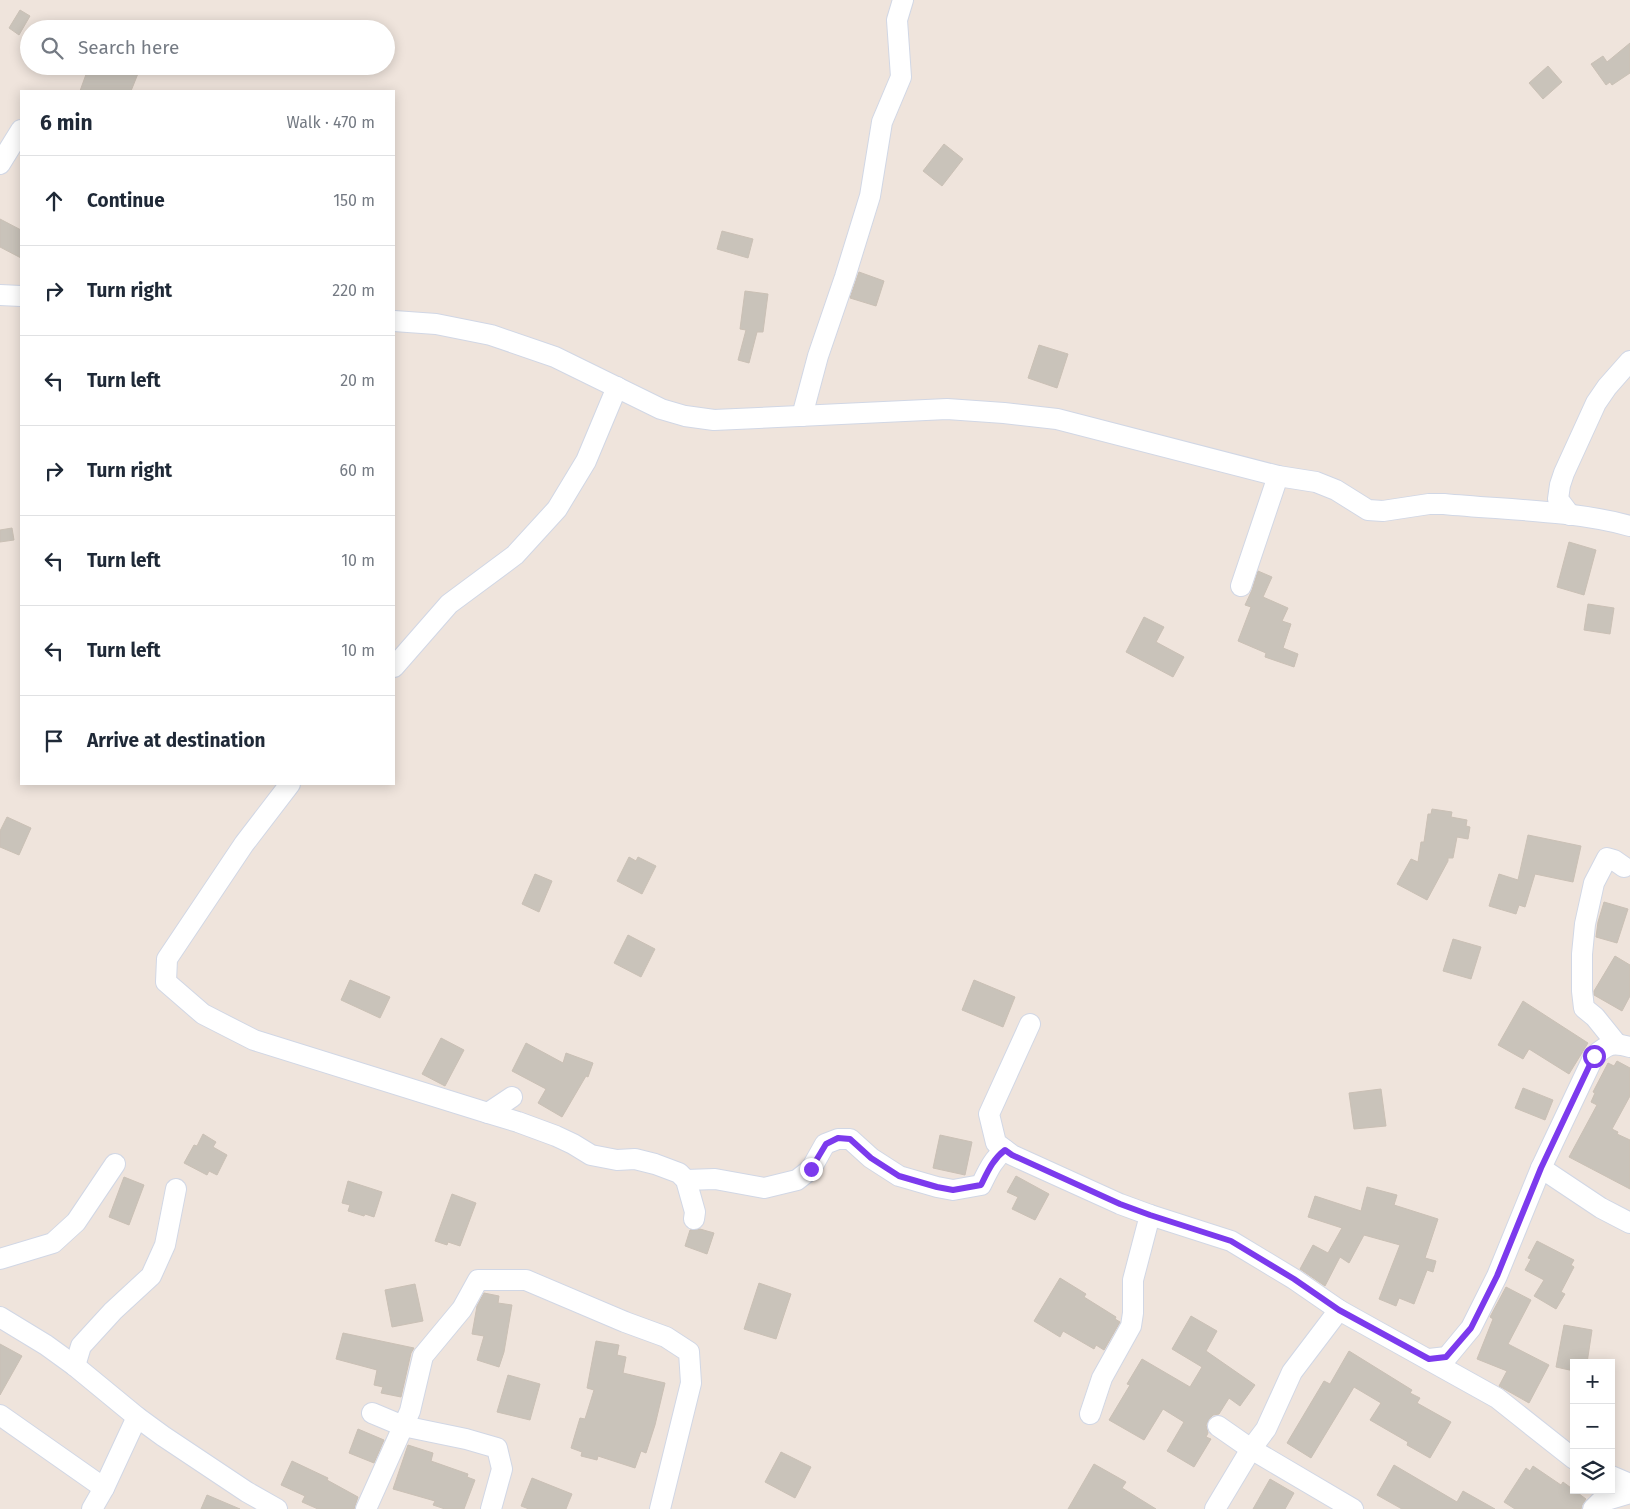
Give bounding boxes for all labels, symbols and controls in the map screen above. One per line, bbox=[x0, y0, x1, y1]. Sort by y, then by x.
search box bbox=[20, 20, 395, 75]
icon: search bbox=[38, 34, 66, 62]
text: Search here bbox=[78, 36, 179, 59]
text: 6 min bbox=[40, 110, 93, 136]
text: Walk · 470 m bbox=[287, 113, 375, 132]
icon: ahead bbox=[40, 187, 68, 215]
text: Continue bbox=[87, 189, 165, 212]
text: 150 m bbox=[333, 191, 375, 210]
icon: right bbox=[40, 277, 68, 305]
text: Turn right bbox=[87, 279, 172, 302]
text: 220 m bbox=[332, 281, 375, 300]
icon: left bbox=[40, 367, 68, 395]
text: Turn left bbox=[87, 369, 161, 392]
text: 20 m bbox=[340, 371, 375, 390]
icon: right bbox=[40, 457, 68, 485]
text: Turn right bbox=[87, 459, 172, 482]
text: 60 m bbox=[340, 461, 375, 480]
icon: left bbox=[40, 547, 68, 575]
text: Turn left bbox=[87, 549, 161, 572]
text: 10 m bbox=[341, 551, 375, 570]
icon: left bbox=[40, 637, 68, 665]
text: Turn left bbox=[87, 639, 161, 662]
text: 10 m bbox=[341, 641, 375, 660]
icon: arrive bbox=[40, 727, 68, 755]
text: Arrive at destination bbox=[87, 729, 266, 752]
route start bbox=[1583, 1045, 1606, 1068]
route end bbox=[800, 1158, 823, 1181]
map controls bbox=[1570, 1359, 1615, 1494]
button: + bbox=[1570, 1359, 1615, 1404]
button: − bbox=[1570, 1404, 1615, 1449]
button: layers bbox=[1570, 1449, 1615, 1494]

